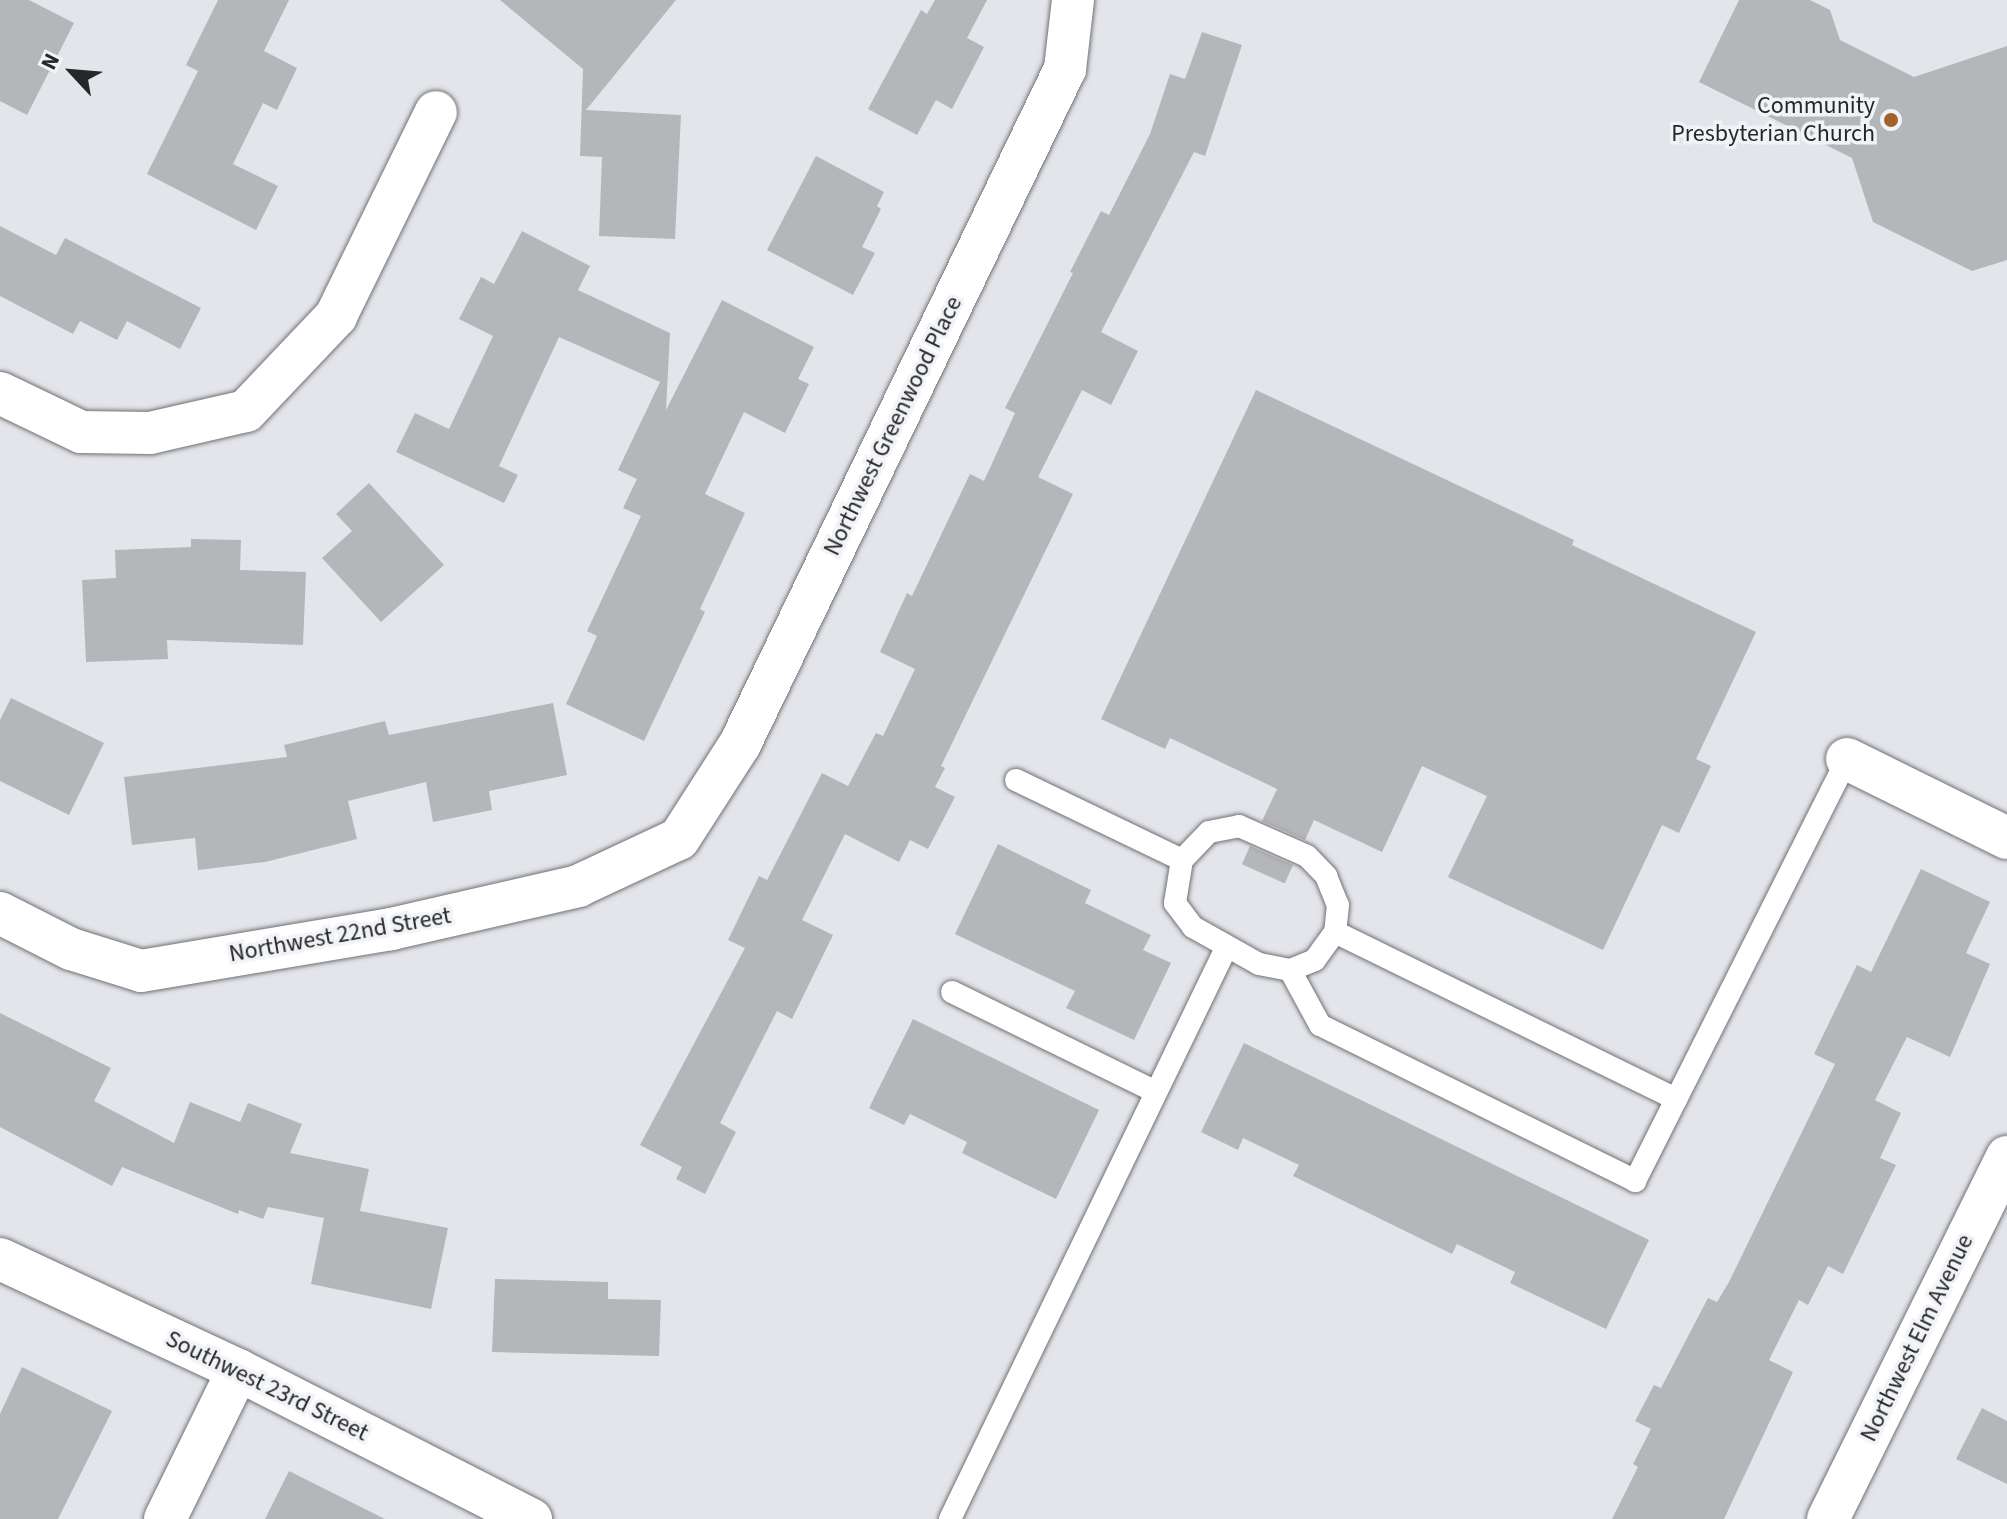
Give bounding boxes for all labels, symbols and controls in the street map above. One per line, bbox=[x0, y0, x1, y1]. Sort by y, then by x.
north arrow bbox=[32, 32, 112, 112]
text: N bbox=[33, 48, 68, 75]
place label: Community Presbyterian Church bbox=[1671, 92, 1875, 148]
marker: Community Presbyterian Church bbox=[1882, 111, 1900, 129]
street label: Northwest Greenwood Place bbox=[818, 292, 968, 560]
street label: Northwest 22nd Street bbox=[227, 901, 453, 969]
street label: Northwest Elm Avenue bbox=[1854, 1230, 1980, 1446]
street label: Southwest 23rd Street bbox=[161, 1324, 373, 1448]

